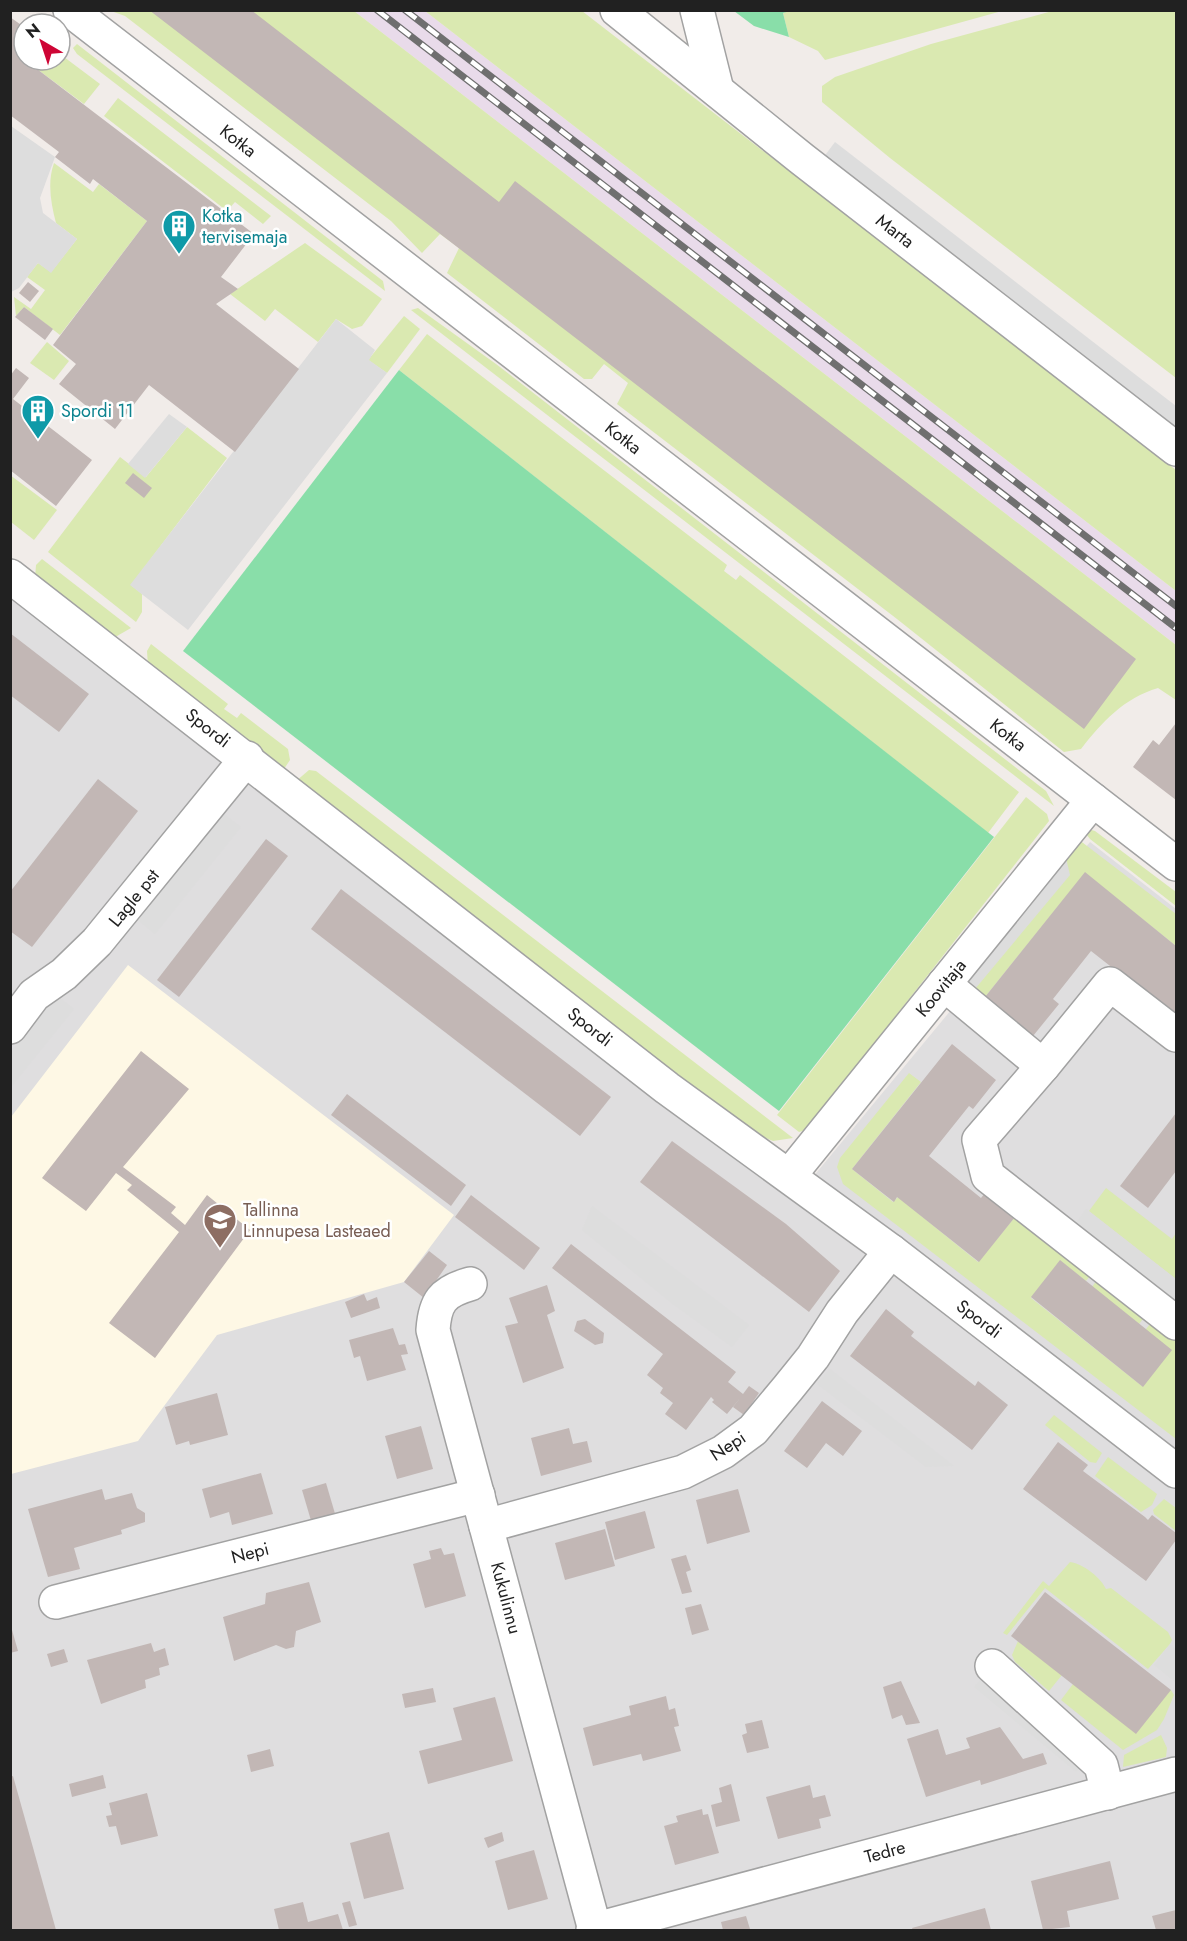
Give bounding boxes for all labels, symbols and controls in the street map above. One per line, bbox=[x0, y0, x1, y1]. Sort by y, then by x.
north arrow bbox=[12, 12, 72, 72]
text: N bbox=[21, 18, 45, 44]
street label: Kotka bbox=[214, 118, 262, 164]
place label: Kotka tervisemaja bbox=[202, 203, 287, 250]
building icon: Kotka tervisemaja bbox=[161, 208, 197, 255]
street label: Marta bbox=[870, 208, 920, 254]
building icon: Spordi 11 bbox=[20, 393, 56, 440]
place label: Spordi 11 bbox=[61, 398, 134, 424]
street label: Kotka bbox=[599, 415, 647, 461]
street label: Spordi bbox=[180, 702, 236, 754]
street label: Kotka bbox=[984, 712, 1032, 758]
street label: Lagle pst bbox=[103, 863, 166, 932]
street label: Koovitaja bbox=[910, 953, 972, 1023]
street label: Spordi bbox=[562, 1001, 618, 1053]
place label: Tallinna Linnupesa Lasteaed bbox=[243, 1197, 391, 1244]
school or university icon: Tallinna Linnupesa Lasteaed bbox=[202, 1202, 238, 1249]
street label: Spordi bbox=[951, 1293, 1007, 1345]
street label: Nepi bbox=[705, 1425, 751, 1467]
street label: Nepi bbox=[228, 1536, 272, 1570]
street label: Kukulinnu bbox=[484, 1559, 528, 1637]
street label: Tedre bbox=[862, 1834, 908, 1870]

